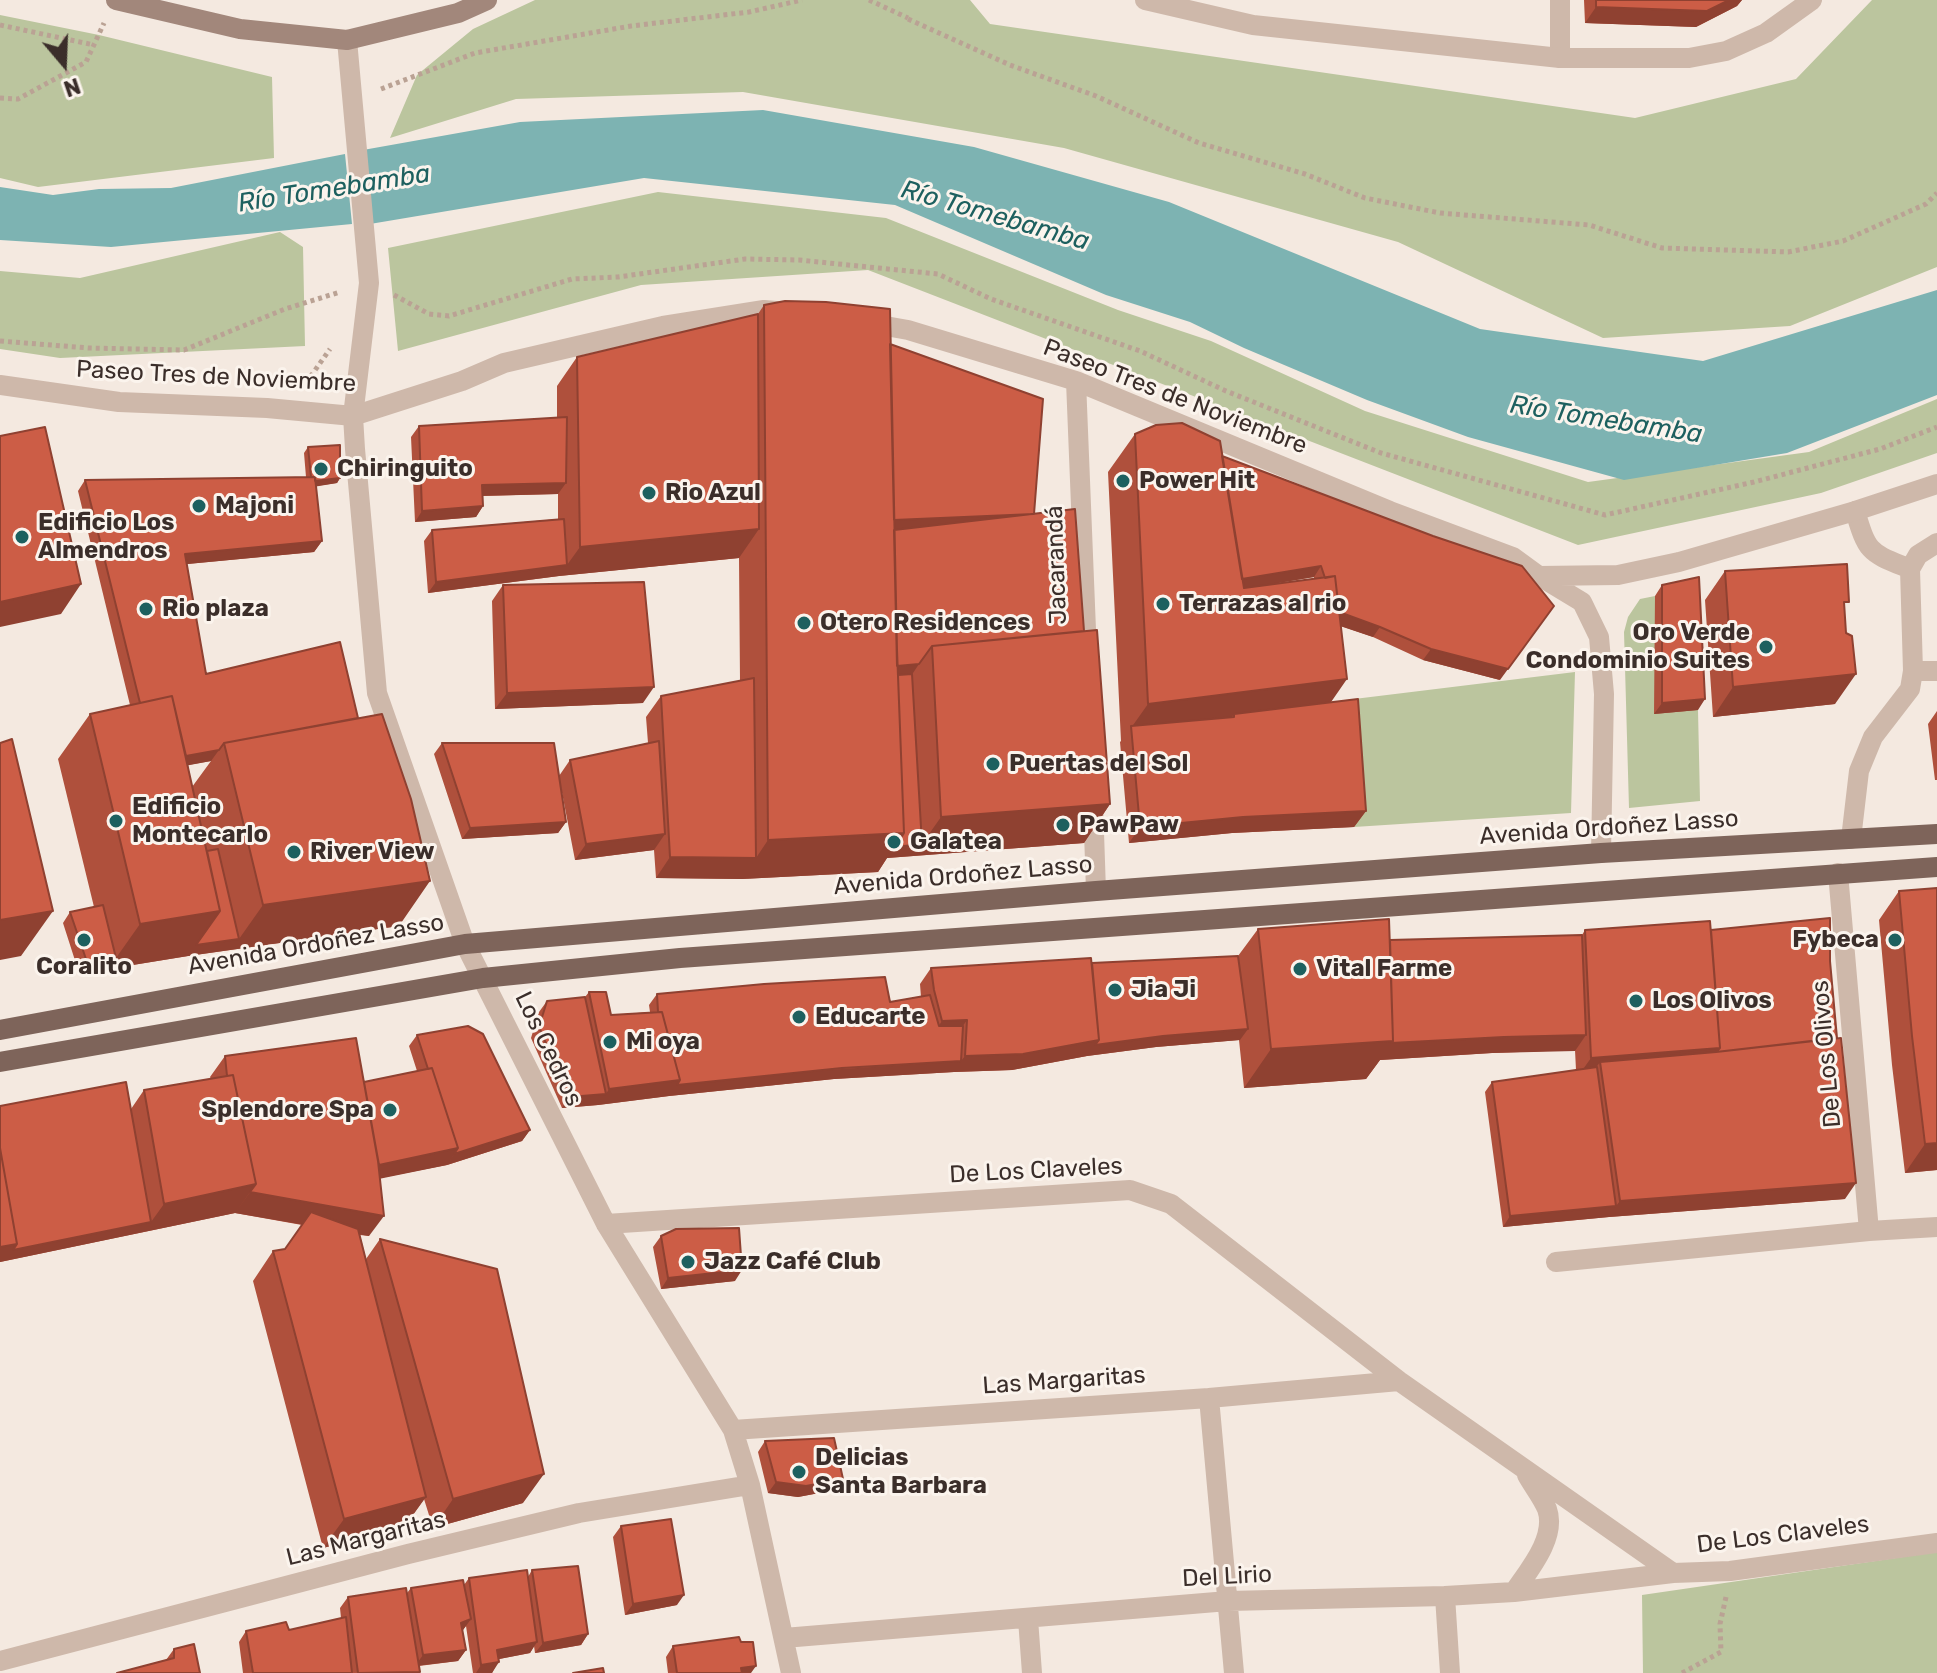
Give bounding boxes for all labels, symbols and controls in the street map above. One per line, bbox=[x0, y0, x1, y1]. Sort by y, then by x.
north arrow bbox=[24, 24, 104, 104]
text: N bbox=[60, 72, 84, 103]
water label: Río Tomebamba bbox=[236, 158, 432, 220]
water label: Río Tomebamba bbox=[897, 174, 1093, 258]
street label: Paseo Tres de Noviembre bbox=[1039, 333, 1311, 461]
street label: Paseo Tres de Noviembre bbox=[75, 355, 357, 399]
water label: Río Tomebamba bbox=[1508, 389, 1704, 451]
place label: Chiringuito bbox=[337, 455, 473, 483]
marker: Chiringuito bbox=[312, 460, 330, 478]
place label: Power Hit bbox=[1139, 467, 1255, 495]
marker: Power Hit bbox=[1114, 472, 1132, 490]
place label: Rio Azul bbox=[665, 479, 761, 507]
marker: Rio Azul bbox=[640, 484, 658, 502]
place label: Majoni bbox=[215, 492, 294, 520]
marker: Majoni bbox=[190, 497, 208, 515]
street label: Jacarandá bbox=[1041, 505, 1073, 625]
place label: Edificio Los Almendros bbox=[38, 509, 174, 565]
marker: Edificio Los Almendros bbox=[13, 528, 31, 546]
place label: Terrazas al rio bbox=[1179, 590, 1346, 618]
place label: Rio plaza bbox=[162, 595, 269, 623]
marker: Terrazas al rio bbox=[1154, 595, 1172, 613]
marker: Rio plaza bbox=[137, 600, 155, 618]
place label: Otero Residences bbox=[820, 609, 1030, 637]
marker: Otero Residences bbox=[795, 614, 813, 632]
place label: Oro Verde Condominio Suites bbox=[1525, 619, 1750, 675]
marker: Oro Verde Condominio Suites bbox=[1757, 638, 1775, 656]
place label: Puertas del Sol bbox=[1009, 750, 1188, 778]
marker: Puertas del Sol bbox=[984, 755, 1002, 773]
place label: Edificio Montecarlo bbox=[132, 793, 268, 849]
street label: Avenida Ordoñez Lasso bbox=[1478, 805, 1740, 851]
place label: PawPaw bbox=[1079, 811, 1179, 839]
marker: Edificio Montecarlo bbox=[107, 812, 125, 830]
marker: PawPaw bbox=[1054, 816, 1072, 834]
place label: Galatea bbox=[910, 828, 1002, 856]
marker: Galatea bbox=[885, 833, 903, 851]
place label: River View bbox=[310, 838, 435, 866]
marker: River View bbox=[285, 843, 303, 861]
street label: Avenida Ordoñez Lasso bbox=[832, 850, 1094, 902]
street label: Avenida Ordoñez Lasso bbox=[186, 908, 446, 982]
place label: Fybeca bbox=[1792, 926, 1879, 954]
marker: Coralito bbox=[75, 931, 93, 949]
marker: Fybeca bbox=[1886, 931, 1904, 949]
place label: Coralito bbox=[36, 953, 132, 981]
place label: Vital Farme bbox=[1316, 955, 1452, 983]
marker: Vital Farme bbox=[1291, 960, 1309, 978]
place label: Jia Ji bbox=[1131, 976, 1196, 1004]
street label: De Los Olivos bbox=[1806, 979, 1848, 1129]
marker: Jia Ji bbox=[1106, 981, 1124, 999]
street label: Los Cedros bbox=[508, 987, 588, 1111]
place label: Los Olivos bbox=[1652, 987, 1772, 1015]
marker: Los Olivos bbox=[1627, 992, 1645, 1010]
place label: Educarte bbox=[815, 1003, 925, 1031]
marker: Educarte bbox=[790, 1008, 808, 1026]
place label: Mi oya bbox=[626, 1028, 700, 1056]
marker: Mi oya bbox=[601, 1033, 619, 1051]
place label: Splendore Spa bbox=[201, 1096, 374, 1124]
marker: Splendore Spa bbox=[381, 1101, 399, 1119]
street label: De Los Claveles bbox=[949, 1152, 1123, 1190]
place label: Jazz Café Club bbox=[704, 1248, 881, 1276]
marker: Jazz Café Club bbox=[679, 1253, 697, 1271]
street label: Las Margaritas bbox=[981, 1361, 1147, 1401]
place label: Delicias Santa Barbara bbox=[815, 1444, 987, 1500]
marker: Delicias Santa Barbara bbox=[790, 1463, 808, 1481]
street label: Las Margaritas bbox=[283, 1505, 449, 1573]
street label: De Los Claveles bbox=[1695, 1510, 1871, 1560]
street label: Del Lirio bbox=[1181, 1560, 1273, 1594]

